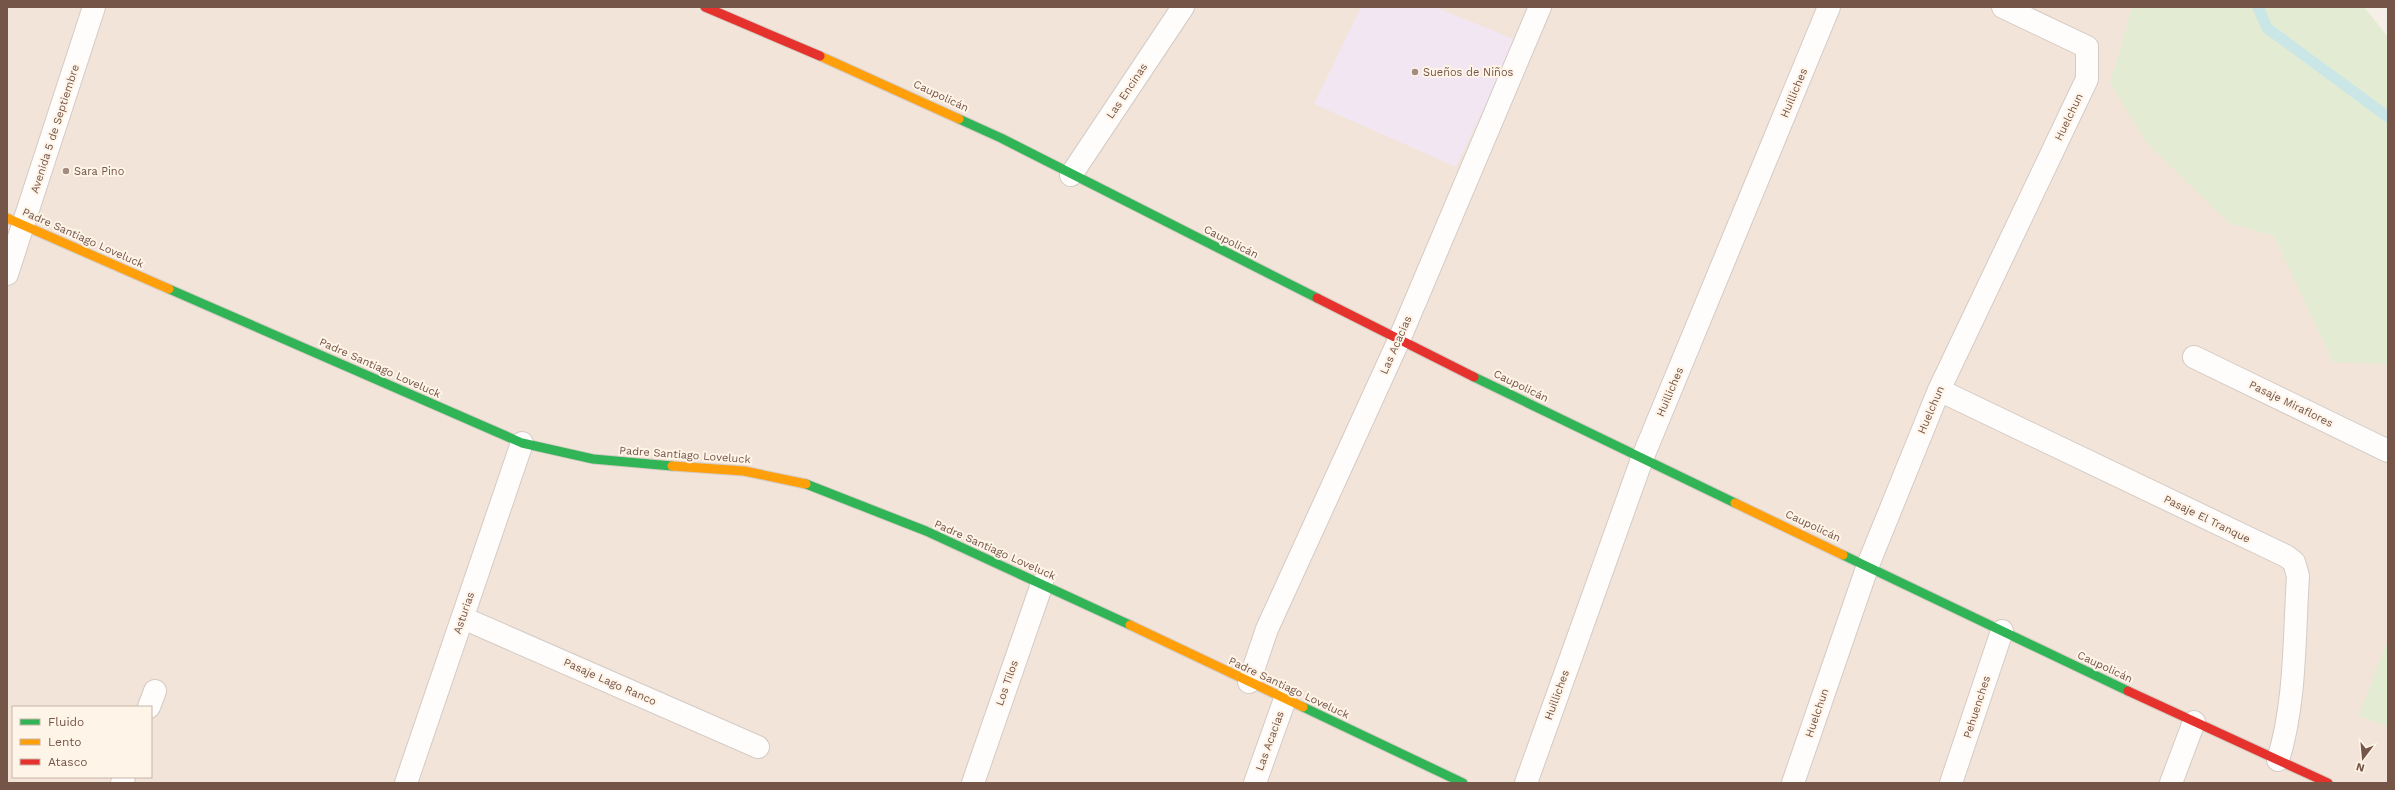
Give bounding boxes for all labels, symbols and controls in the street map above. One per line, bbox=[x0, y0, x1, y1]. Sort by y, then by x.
street label: Las Encinas bbox=[1104, 61, 1150, 121]
street label: Avenida 5 de Septiembre bbox=[28, 63, 82, 195]
place label: Sueños de Niños bbox=[1423, 66, 1513, 79]
street label: Huilliches bbox=[1778, 66, 1810, 120]
marker: Sueños de Niños bbox=[1410, 67, 1420, 77]
street label: Caupolicán bbox=[911, 78, 971, 114]
street label: Huelchun bbox=[2052, 91, 2086, 143]
place label: Sara Pino bbox=[74, 165, 124, 178]
marker: Sara Pino bbox=[61, 166, 71, 176]
street label: Padre Santiago Loveluck bbox=[20, 205, 146, 271]
street label: Caupolicán bbox=[1202, 223, 1260, 261]
street label: Las Acacias bbox=[1377, 314, 1415, 376]
street label: Padre Santiago Loveluck bbox=[317, 335, 443, 401]
street label: Huilliches bbox=[1654, 365, 1686, 419]
street label: Caupolicán bbox=[1491, 367, 1551, 405]
street label: Pasaje Miraflores bbox=[2247, 378, 2335, 430]
street label: Huelchun bbox=[1915, 384, 1947, 436]
street label: Padre Santiago Loveluck bbox=[619, 444, 751, 466]
street label: Pasaje El Tranque bbox=[2162, 492, 2252, 546]
street label: Caupolicán bbox=[1783, 508, 1843, 544]
street label: Padre Santiago Loveluck bbox=[932, 517, 1058, 583]
street label: Asturias bbox=[451, 590, 477, 636]
street label: Caupolicán bbox=[2075, 649, 2135, 685]
street label: Padre Santiago Loveluck bbox=[1227, 654, 1351, 722]
street label: Pasaje Lago Ranco bbox=[562, 656, 658, 708]
street label: Los Tilos bbox=[993, 658, 1021, 708]
street label: Huilliches bbox=[1542, 668, 1572, 722]
street label: Pehuenches bbox=[1961, 674, 1993, 740]
street label: Huelchun bbox=[1803, 687, 1831, 739]
legend bbox=[12, 706, 152, 778]
street label: Las Acacias bbox=[1253, 709, 1287, 773]
text: Fluido bbox=[48, 715, 84, 729]
text: Lento bbox=[48, 735, 82, 749]
north arrow bbox=[2343, 738, 2383, 778]
text: Atasco bbox=[48, 755, 88, 769]
text: N bbox=[2355, 760, 2366, 775]

